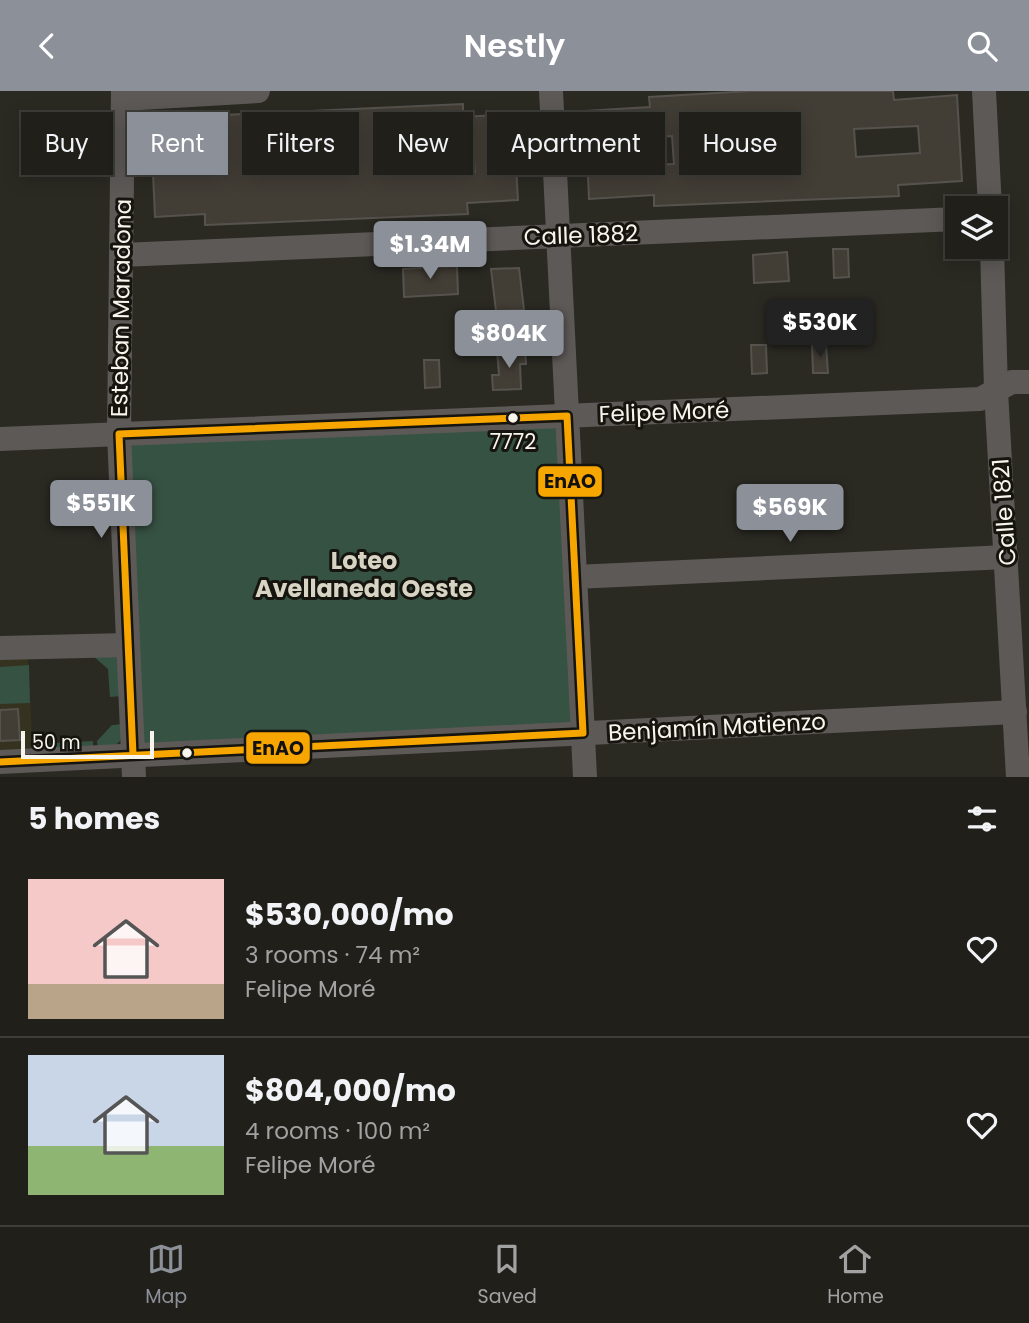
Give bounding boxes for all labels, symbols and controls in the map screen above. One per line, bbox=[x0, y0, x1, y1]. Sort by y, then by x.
text: Nestly bbox=[464, 23, 565, 68]
icon: back bbox=[28, 27, 66, 65]
icon: search bbox=[963, 27, 1001, 65]
chip: Buy bbox=[21, 112, 113, 175]
chip: Rent bbox=[127, 112, 228, 175]
chip: Filters bbox=[242, 112, 359, 175]
chip: New bbox=[373, 112, 473, 175]
chip: Apartment bbox=[487, 112, 665, 175]
chip: House bbox=[679, 112, 801, 175]
map controls bbox=[945, 196, 1008, 259]
button: layers bbox=[945, 196, 1008, 259]
street label: Esteban Maradona bbox=[103, 199, 139, 417]
street label: Calle 1882 bbox=[523, 217, 639, 253]
pin: $1.34M bbox=[373, 221, 487, 281]
text: $1.34M bbox=[390, 228, 470, 260]
pin: $530K bbox=[771, 299, 869, 359]
text: $530K bbox=[782, 306, 858, 338]
pin: $804K bbox=[460, 310, 558, 370]
text: $804K bbox=[471, 317, 547, 349]
street label: Felipe Moré bbox=[598, 394, 730, 430]
marker: 7772 bbox=[506, 411, 520, 425]
place label: 7772 bbox=[490, 427, 536, 456]
street label: Calle 1821 bbox=[984, 457, 1024, 567]
line badge: EnAO bbox=[537, 465, 603, 498]
text: EnAO bbox=[544, 468, 596, 495]
pin: $551K bbox=[52, 481, 150, 540]
pin: $569K bbox=[741, 484, 839, 544]
text: $551K bbox=[66, 487, 136, 519]
text: $569K bbox=[753, 491, 827, 523]
district label: Loteo Avellaneda Oeste bbox=[255, 544, 473, 605]
street label: Benjamín Matienzo bbox=[607, 705, 827, 749]
scale bar bbox=[21, 728, 154, 760]
text: 50 m bbox=[32, 729, 81, 756]
line badge: EnAO bbox=[245, 731, 311, 765]
text: EnAO bbox=[252, 735, 304, 762]
unlabelled marker bbox=[180, 746, 194, 760]
text: 5 homes bbox=[28, 797, 160, 840]
icon: filters bbox=[963, 800, 1001, 838]
text: $530,000/mo bbox=[245, 893, 454, 936]
icon: home bbox=[84, 907, 168, 991]
icon: heart bbox=[963, 930, 1001, 968]
text: 3 rooms · 74 m² bbox=[245, 939, 420, 971]
text: Felipe Moré bbox=[245, 973, 375, 1005]
text: $804,000/mo bbox=[245, 1069, 456, 1112]
icon: home bbox=[84, 1083, 168, 1167]
icon: heart bbox=[963, 1106, 1001, 1144]
text: 4 rooms · 100 m² bbox=[245, 1115, 430, 1147]
text: Felipe Moré bbox=[245, 1149, 375, 1181]
tab: Map bbox=[145, 1240, 187, 1311]
tab: Saved bbox=[478, 1240, 537, 1311]
tab: Home bbox=[827, 1240, 884, 1311]

